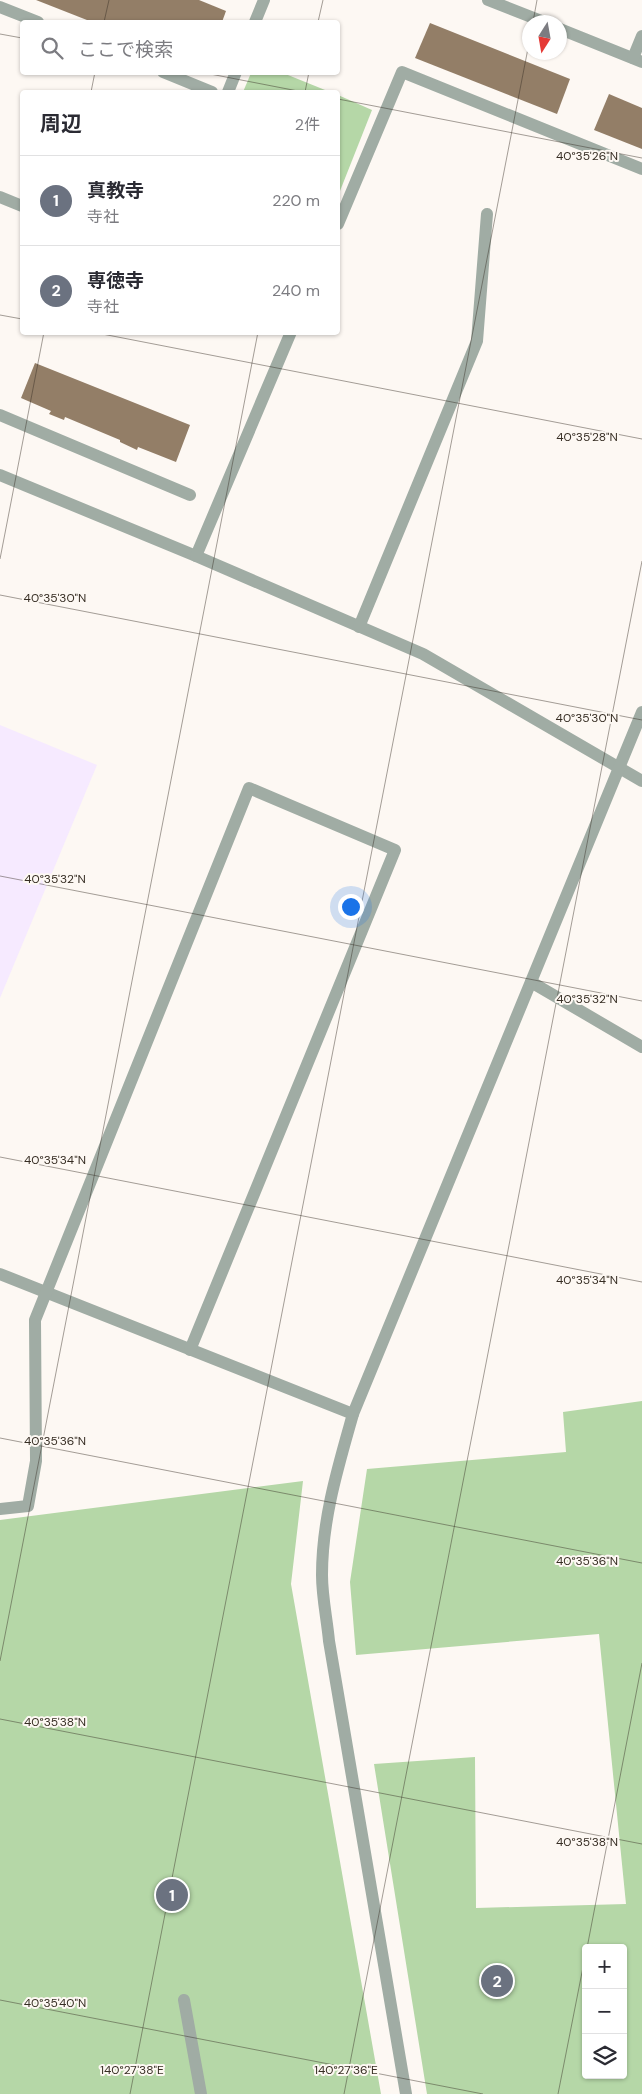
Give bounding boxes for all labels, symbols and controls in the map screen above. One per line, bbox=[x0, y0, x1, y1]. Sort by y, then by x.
north arrow bbox=[522, 15, 567, 60]
search box bbox=[20, 20, 340, 75]
icon: search bbox=[38, 34, 66, 62]
text: ここで検索 bbox=[78, 37, 173, 62]
text: 周辺 bbox=[40, 110, 82, 138]
text: 2件 bbox=[295, 114, 320, 135]
text: 40°35'26"N bbox=[556, 148, 618, 164]
text: 真教寺 bbox=[87, 178, 144, 203]
text: 1 bbox=[53, 190, 59, 211]
text: 220 m bbox=[272, 190, 320, 211]
text: 寺社 bbox=[87, 206, 119, 227]
text: 専徳寺 bbox=[87, 268, 144, 293]
text: 2 bbox=[51, 280, 61, 301]
text: 240 m bbox=[272, 280, 320, 301]
text: 寺社 bbox=[87, 296, 119, 317]
text: 40°35'28"N bbox=[556, 429, 618, 445]
text: 40°35'30"N bbox=[24, 590, 86, 606]
text: 40°35'30"N bbox=[556, 710, 618, 726]
text: 40°35'32"N bbox=[24, 871, 86, 887]
your location bbox=[338, 894, 364, 920]
text: 40°35'32"N bbox=[556, 991, 618, 1007]
text: 40°35'34"N bbox=[24, 1152, 86, 1168]
text: 40°35'34"N bbox=[556, 1272, 618, 1288]
text: 40°35'36"N bbox=[24, 1433, 86, 1449]
text: 40°35'36"N bbox=[556, 1553, 618, 1569]
text: 40°35'38"N bbox=[24, 1714, 86, 1730]
text: 40°35'38"N bbox=[556, 1834, 618, 1850]
pin: 1 bbox=[156, 1876, 188, 1914]
map controls bbox=[582, 1944, 627, 2079]
button: + bbox=[582, 1944, 627, 1989]
pin: 2 bbox=[481, 1962, 513, 2000]
button: − bbox=[582, 1989, 627, 2034]
text: 40°35'40"N bbox=[24, 1995, 86, 2011]
button: layers bbox=[582, 2034, 627, 2079]
text: 140°27'38"E bbox=[100, 2062, 164, 2078]
text: 140°27'36"E bbox=[314, 2062, 378, 2078]

